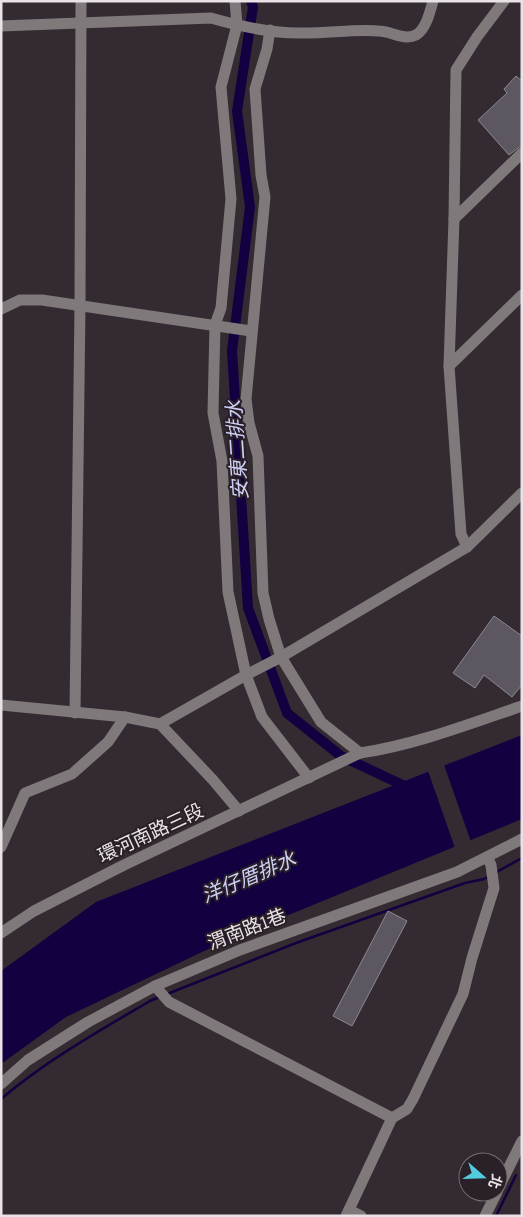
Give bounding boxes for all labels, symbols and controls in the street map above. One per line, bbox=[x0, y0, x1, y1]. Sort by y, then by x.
water label: 安東二排水 bbox=[222, 398, 253, 501]
street label: 環河南路三段 bbox=[94, 799, 208, 869]
water label: 洋仔厝排水 bbox=[198, 847, 301, 909]
street label: 渭南路1巷 bbox=[204, 904, 290, 956]
north arrow bbox=[458, 1152, 508, 1202]
text: 北 bbox=[484, 1172, 505, 1191]

